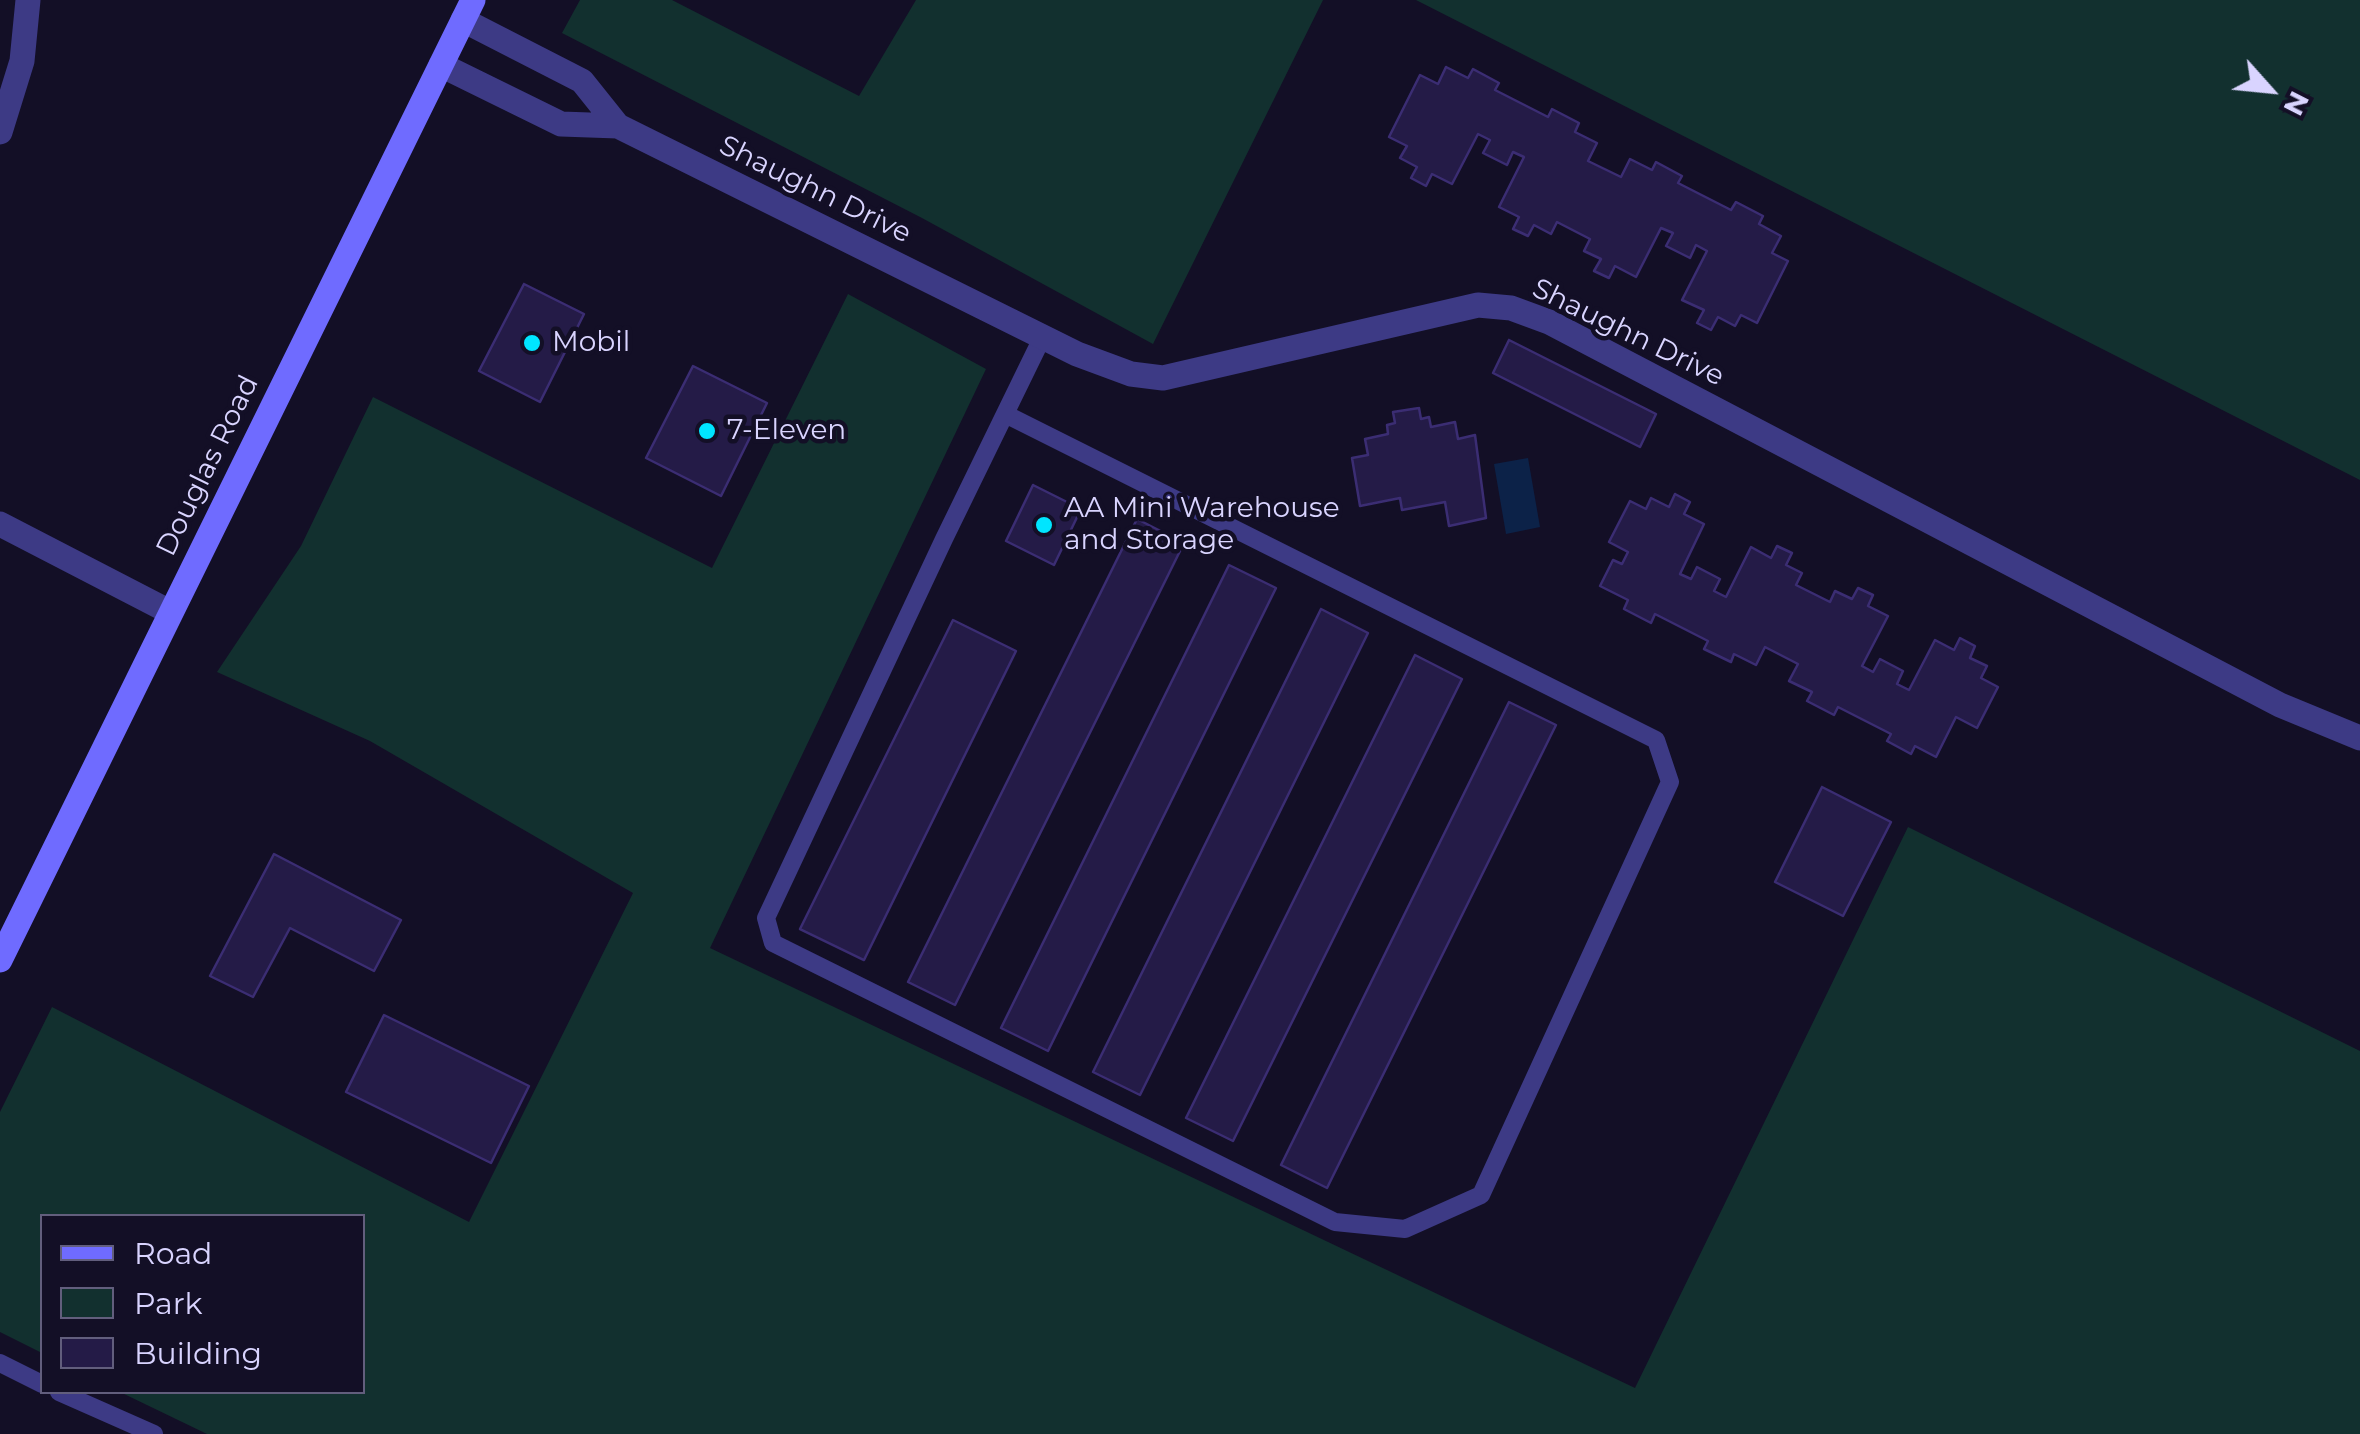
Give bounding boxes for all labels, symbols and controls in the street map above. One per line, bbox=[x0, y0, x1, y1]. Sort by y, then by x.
north arrow bbox=[2220, 40, 2320, 140]
text: N bbox=[2276, 86, 2317, 121]
street label: Shaughn Drive bbox=[714, 129, 916, 251]
street label: Shaughn Drive bbox=[1527, 272, 1729, 394]
place label: Mobil bbox=[552, 326, 630, 360]
marker: Mobil bbox=[521, 332, 543, 354]
street label: Douglas Road bbox=[150, 370, 266, 562]
place label: 7-Eleven bbox=[727, 414, 846, 448]
marker: 7-Eleven bbox=[696, 420, 718, 442]
place label: AA Mini Warehouse and Storage bbox=[1064, 492, 1340, 558]
marker: AA Mini Warehouse and Storage bbox=[1033, 514, 1055, 536]
legend bbox=[40, 1214, 365, 1394]
text: Road bbox=[134, 1235, 212, 1272]
text: Park bbox=[134, 1285, 203, 1322]
text: Building bbox=[134, 1335, 262, 1372]

